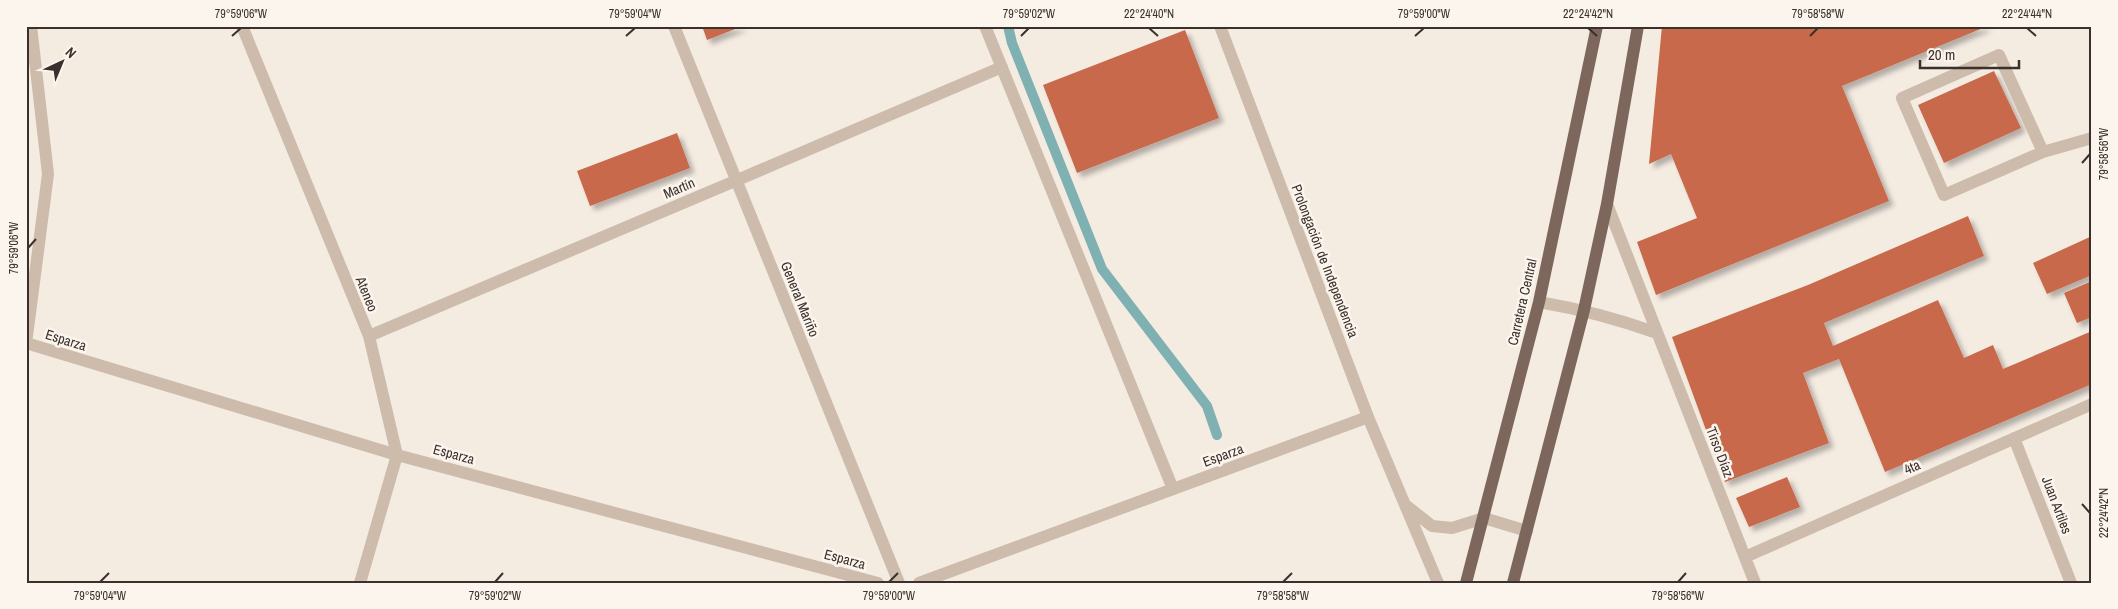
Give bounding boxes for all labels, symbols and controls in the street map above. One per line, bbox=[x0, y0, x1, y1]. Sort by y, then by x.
text: 79°59'06"W bbox=[215, 6, 268, 22]
text: 79°59'04"W bbox=[609, 6, 662, 22]
text: 79°59'02"W bbox=[1003, 6, 1056, 22]
text: 22°24'40"N bbox=[1124, 6, 1174, 22]
text: 79°59'00"W bbox=[1398, 6, 1451, 22]
text: 22°24'42"N bbox=[1563, 6, 1613, 22]
text: 79°58'58"W bbox=[1792, 6, 1845, 22]
text: 22°24'44"N bbox=[2002, 6, 2052, 22]
north arrow bbox=[38, 38, 88, 88]
scale bar bbox=[1920, 38, 2019, 70]
text: N bbox=[62, 43, 80, 62]
text: 20 m bbox=[1928, 44, 1955, 65]
text: 79°58'56"W bbox=[2096, 127, 2112, 180]
street label: Martín bbox=[661, 173, 697, 203]
street label: Prolongación de Independencia bbox=[1287, 182, 1363, 341]
text: 79°59'06"W bbox=[6, 221, 22, 274]
street label: Carretera Central bbox=[1503, 257, 1541, 347]
street label: General Mariño bbox=[777, 259, 823, 339]
street label: Ateneo bbox=[351, 273, 382, 314]
street label: Esparza bbox=[43, 325, 89, 355]
street label: Tirso Díaz bbox=[1702, 424, 1738, 480]
street label: Esparza bbox=[1200, 439, 1246, 471]
street label: Esparza bbox=[431, 440, 477, 468]
street label: 4ta bbox=[1901, 455, 1924, 478]
street label: Juan Artiles bbox=[2038, 474, 2076, 536]
text: 22°24'42"N bbox=[2096, 488, 2112, 538]
street label: Esparza bbox=[822, 545, 868, 573]
text: 79°59'04"W bbox=[74, 588, 127, 604]
text: 79°59'02"W bbox=[469, 588, 522, 604]
text: 79°59'00"W bbox=[863, 588, 916, 604]
text: 79°58'58"W bbox=[1257, 588, 1310, 604]
text: 79°58'56"W bbox=[1652, 588, 1705, 604]

